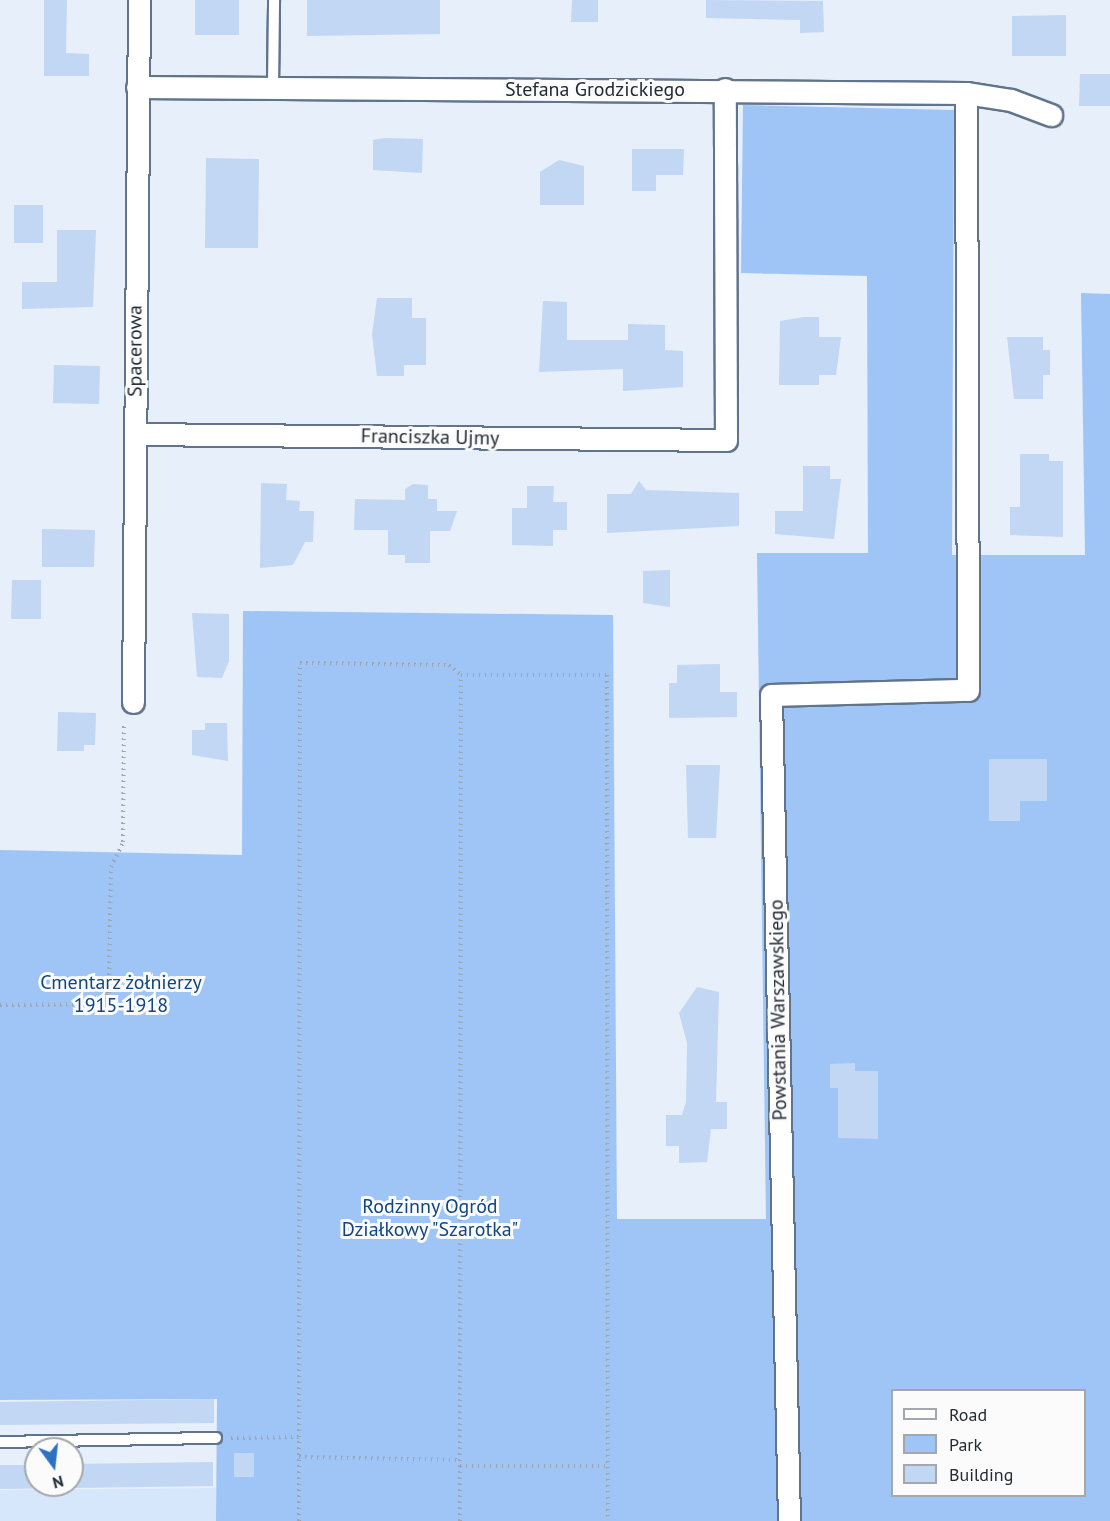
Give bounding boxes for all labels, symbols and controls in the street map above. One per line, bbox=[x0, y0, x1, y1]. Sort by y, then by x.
street label: Stefana Grodzickiego bbox=[505, 77, 685, 101]
street label: Spacerowa bbox=[123, 305, 147, 397]
street label: Franciszka Ujmy bbox=[361, 424, 499, 450]
street label: Powstania Warszawskiego bbox=[764, 899, 792, 1121]
park label: Cmentarz żołnierzy 1915-1918 bbox=[40, 970, 202, 1017]
park label: Rodzinny Ogród Działkowy "Szarotka" bbox=[341, 1194, 519, 1241]
legend bbox=[891, 1389, 1086, 1497]
text: Road bbox=[949, 1403, 987, 1426]
text: Park bbox=[949, 1433, 982, 1456]
north arrow bbox=[24, 1437, 84, 1497]
text: Building bbox=[949, 1463, 1013, 1486]
text: N bbox=[50, 1471, 66, 1493]

